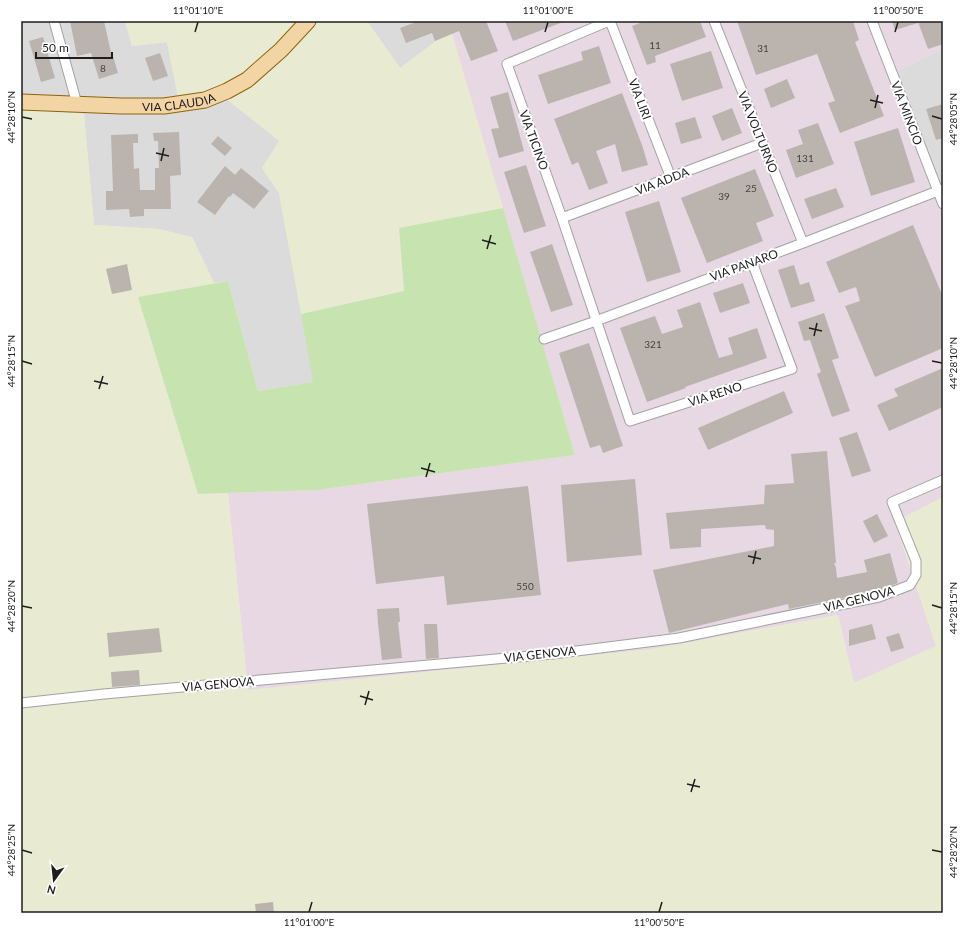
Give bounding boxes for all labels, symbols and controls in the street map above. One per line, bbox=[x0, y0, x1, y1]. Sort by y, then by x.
text: 11°01'10"E bbox=[173, 4, 223, 16]
text: 11°01'00"E bbox=[523, 4, 573, 16]
text: 11°00'50"E bbox=[873, 4, 923, 16]
scale bar bbox=[36, 34, 112, 60]
house number: 11 bbox=[649, 39, 661, 51]
text: 50 m bbox=[42, 40, 69, 55]
house number: 31 bbox=[757, 42, 769, 54]
house number: 8 bbox=[100, 62, 106, 74]
street label: VIA LIRI bbox=[625, 76, 655, 122]
street label: VIA MINCIO bbox=[888, 79, 926, 147]
street label: VIA CLAUDIA bbox=[142, 89, 218, 114]
street label: VIA VOLTURNO bbox=[735, 89, 781, 175]
text: 44°28'10"N bbox=[5, 91, 17, 143]
text: 44°28'05"N bbox=[947, 93, 959, 145]
street label: VIA TICINO bbox=[516, 108, 552, 172]
house number: 131 bbox=[796, 152, 814, 164]
street label: VIA ADDA bbox=[633, 164, 692, 198]
house number: 25 bbox=[745, 182, 757, 194]
house number: 39 bbox=[718, 190, 730, 202]
street label: VIA PANARO bbox=[708, 246, 780, 284]
text: 44°28'15"N bbox=[5, 335, 17, 387]
text: 44°28'10"N bbox=[947, 337, 959, 389]
house number: 321 bbox=[644, 338, 662, 350]
street label: VIA RENO bbox=[686, 378, 744, 410]
text: 44°28'20"N bbox=[5, 580, 17, 632]
house number: 550 bbox=[516, 580, 534, 592]
text: 44°28'15"N bbox=[947, 582, 959, 634]
street label: VIA GENOVA bbox=[822, 583, 897, 615]
street label: VIA GENOVA bbox=[503, 643, 578, 665]
street label: VIA GENOVA bbox=[181, 673, 255, 695]
text: 44°28'25"N bbox=[5, 824, 17, 876]
text: 44°28'20"N bbox=[947, 826, 959, 878]
north arrow bbox=[34, 860, 74, 900]
text: N bbox=[46, 883, 57, 898]
text: 11°01'00"E bbox=[284, 916, 334, 928]
text: 11°00'50"E bbox=[634, 916, 684, 928]

